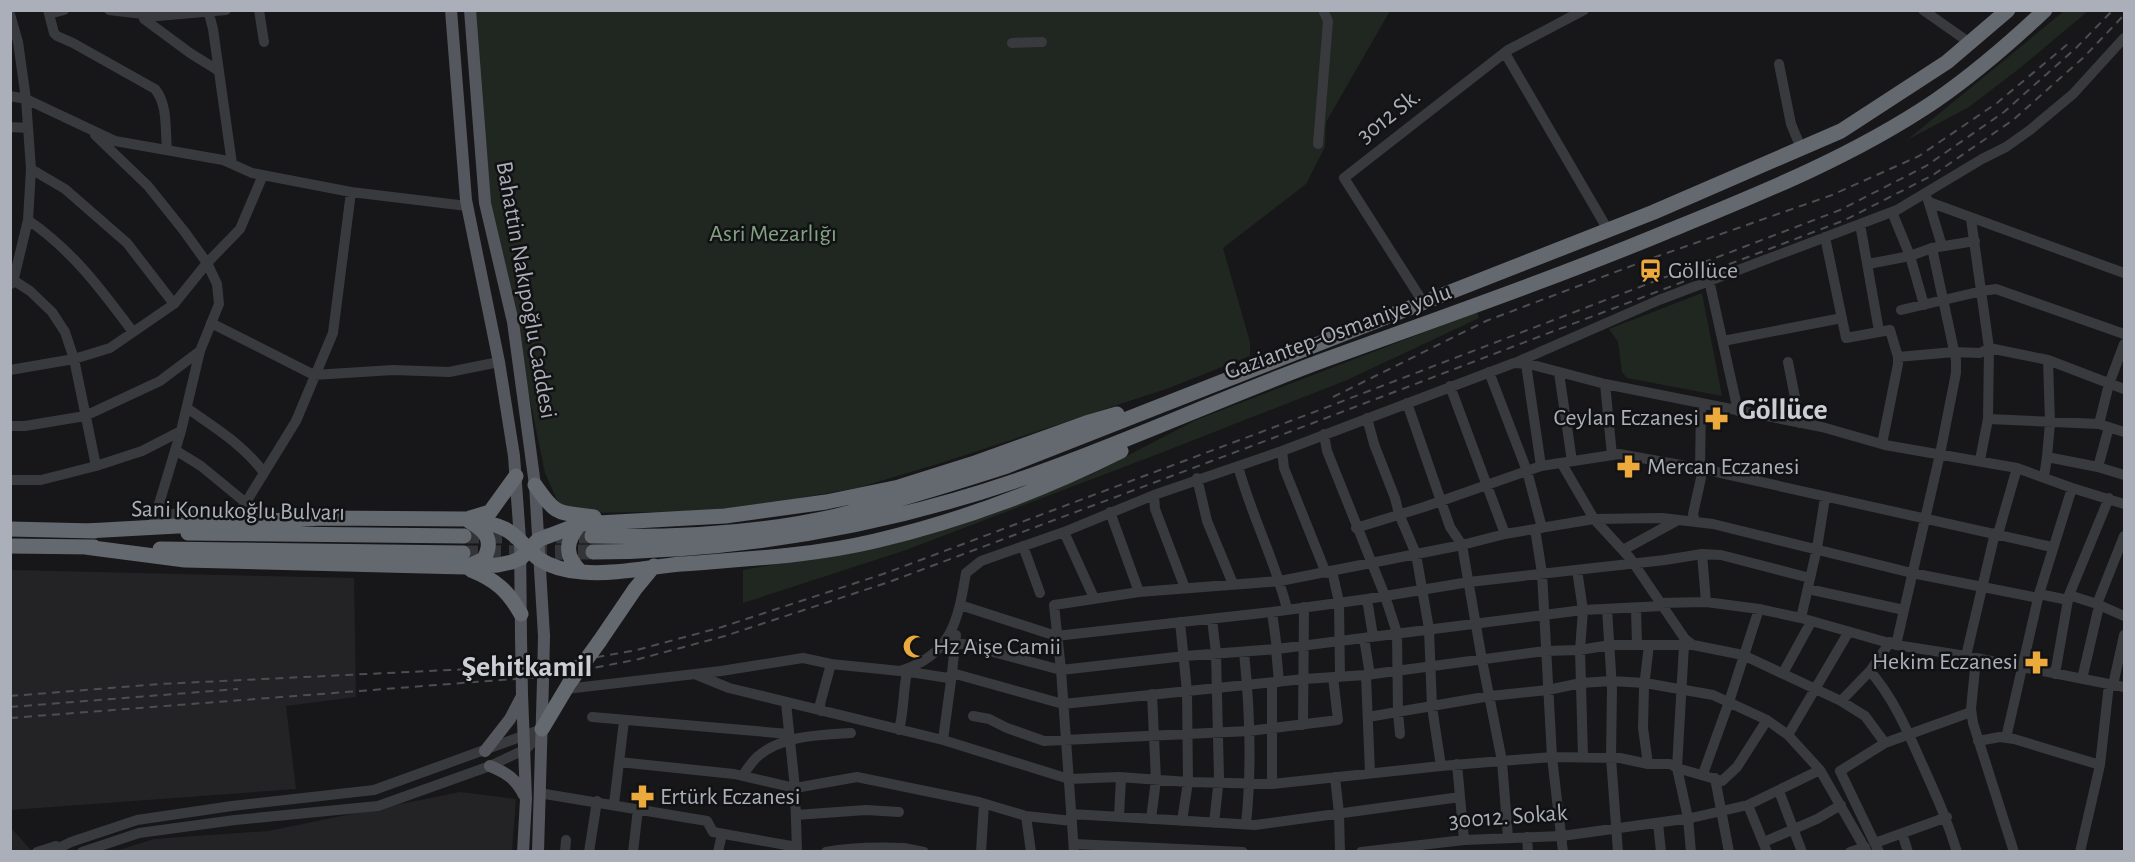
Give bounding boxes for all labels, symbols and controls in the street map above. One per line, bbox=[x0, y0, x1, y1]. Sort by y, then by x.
street label: 3012 Sk. bbox=[1353, 84, 1425, 148]
street label: Bahattin Nakıpoğlu Caddesi bbox=[492, 160, 560, 420]
park label: Asri Mezarlığı bbox=[709, 222, 837, 246]
station icon: Göllüce bbox=[1637, 258, 1663, 284]
place label: Göllüce bbox=[1668, 259, 1738, 283]
street label: Gaziantep-Osmaniye yolu bbox=[1221, 280, 1455, 384]
district label: Göllüce bbox=[1738, 395, 1828, 425]
pharmacy icon: Ceylan Eczanesi bbox=[1704, 405, 1730, 431]
place label: Ceylan Eczanesi bbox=[1554, 406, 1699, 430]
pharmacy icon: Mercan Eczanesi bbox=[1616, 454, 1642, 480]
place label: Mercan Eczanesi bbox=[1647, 455, 1800, 479]
street label: Sani Konukoğlu Bulvarı bbox=[131, 497, 345, 525]
mosque icon: Hz Aişe Camii bbox=[902, 634, 928, 660]
place label: Hz Aişe Camii bbox=[933, 635, 1061, 659]
pharmacy icon: Hekim Eczanesi bbox=[2023, 649, 2049, 675]
place label: Hekim Eczanesi bbox=[1872, 650, 2018, 674]
district label: Şehitkamil bbox=[461, 652, 593, 682]
pharmacy icon: Ertürk Eczanesi bbox=[629, 784, 655, 810]
place label: Ertürk Eczanesi bbox=[660, 785, 800, 809]
street label: 30012. Sokak bbox=[1448, 801, 1568, 833]

